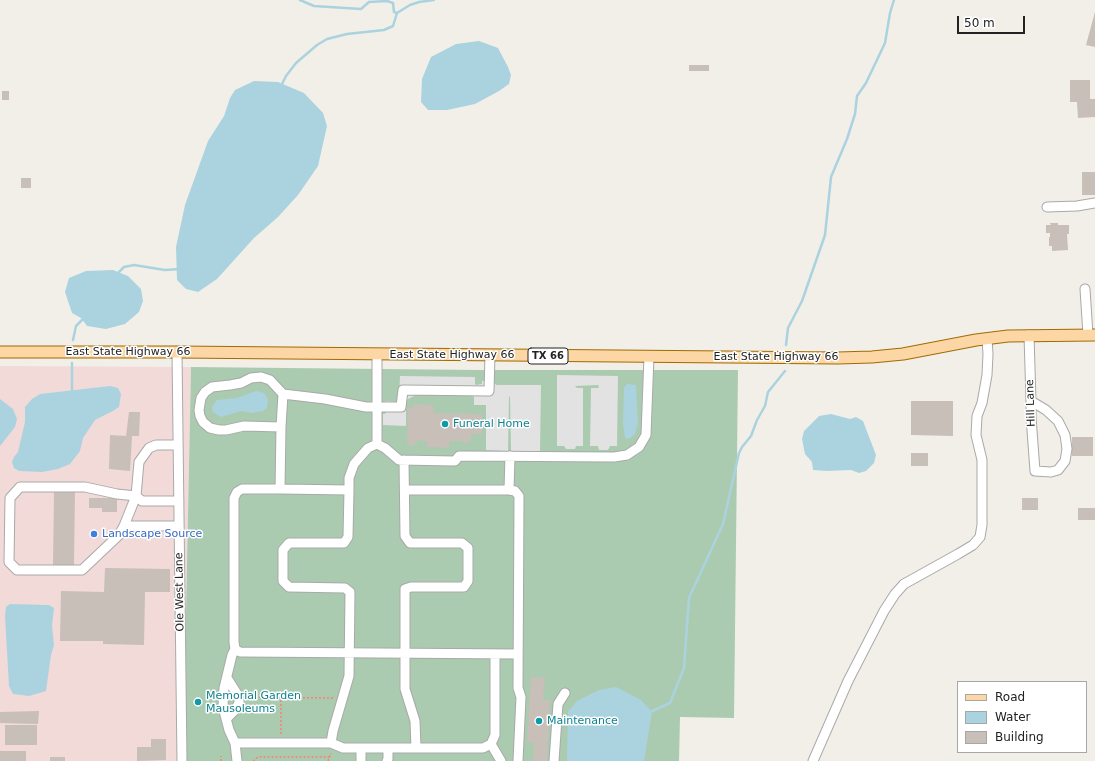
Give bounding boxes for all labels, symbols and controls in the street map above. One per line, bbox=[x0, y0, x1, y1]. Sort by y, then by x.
scale bar bbox=[959, 8, 1027, 34]
text: 50 m bbox=[964, 16, 995, 30]
street label: East State Highway 66 bbox=[66, 345, 190, 359]
street label: East State Highway 66 bbox=[390, 348, 514, 362]
road number: TX 66 bbox=[528, 348, 568, 364]
street label: East State Highway 66 bbox=[714, 350, 838, 364]
street label: Hill Lane bbox=[1024, 379, 1038, 427]
place label: Funeral Home bbox=[453, 417, 530, 431]
marker: Funeral Home bbox=[440, 419, 450, 429]
place label: Landscape Source bbox=[102, 527, 202, 541]
marker: Landscape Source bbox=[89, 529, 99, 539]
street label: Ole West Lane bbox=[173, 552, 187, 632]
legend bbox=[957, 681, 1087, 753]
place label: Memorial Garden Mausoleums bbox=[206, 689, 301, 715]
text: Road bbox=[995, 690, 1025, 704]
marker: Memorial Garden Mausoleums bbox=[193, 697, 203, 707]
text: Water bbox=[995, 710, 1030, 724]
place label: Maintenance bbox=[547, 714, 618, 728]
marker: Maintenance bbox=[534, 716, 544, 726]
text: Building bbox=[995, 730, 1044, 744]

